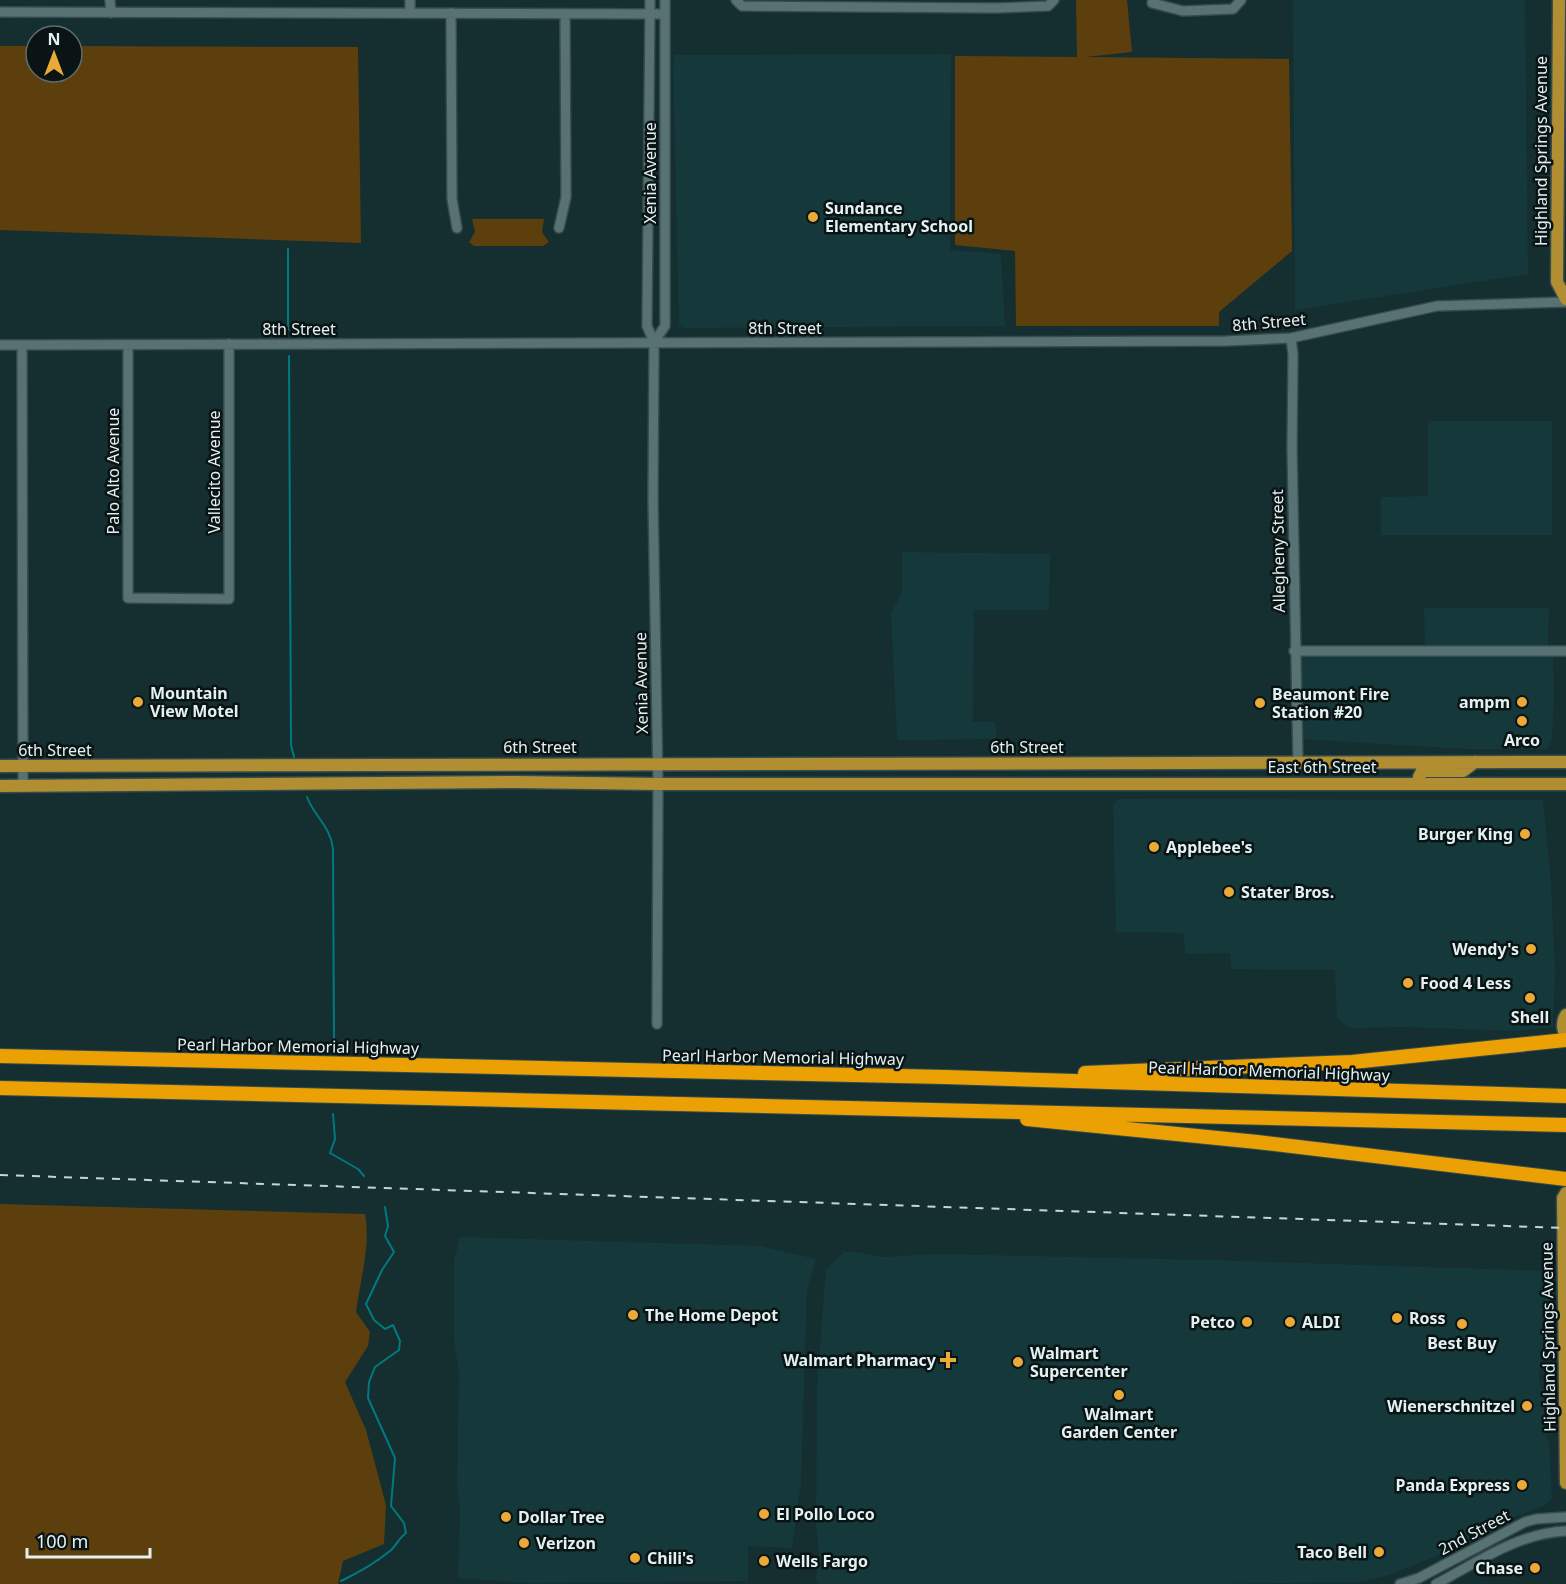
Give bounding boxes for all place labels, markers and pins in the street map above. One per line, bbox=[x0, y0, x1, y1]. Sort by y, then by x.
place label: Sundance Elementary School bbox=[825, 197, 973, 237]
marker: Sundance Elementary School bbox=[806, 210, 820, 224]
place label: Mountain View Motel bbox=[150, 682, 239, 722]
place label: Beaumont Fire Station #20 bbox=[1272, 683, 1389, 723]
place label: ampm bbox=[1459, 691, 1510, 713]
marker: Mountain View Motel bbox=[131, 695, 145, 709]
marker: ampm bbox=[1515, 695, 1529, 709]
marker: Beaumont Fire Station #20 bbox=[1253, 696, 1267, 710]
marker: Arco bbox=[1515, 714, 1529, 728]
place label: Arco bbox=[1504, 729, 1540, 751]
place label: Burger King bbox=[1418, 823, 1513, 845]
marker: Burger King bbox=[1518, 827, 1532, 841]
place label: Applebee's bbox=[1166, 836, 1252, 858]
marker: Applebee's bbox=[1147, 840, 1161, 854]
place label: Stater Bros. bbox=[1241, 881, 1334, 903]
marker: Stater Bros. bbox=[1222, 885, 1236, 899]
place label: Wendy's bbox=[1452, 938, 1519, 960]
marker: Wendy's bbox=[1524, 942, 1538, 956]
place label: Food 4 Less bbox=[1420, 972, 1511, 994]
marker: Food 4 Less bbox=[1401, 976, 1415, 990]
marker: Shell bbox=[1523, 991, 1537, 1005]
place label: Shell bbox=[1511, 1006, 1549, 1028]
place label: The Home Depot bbox=[645, 1304, 778, 1326]
place label: Ross bbox=[1409, 1307, 1446, 1329]
marker: The Home Depot bbox=[626, 1308, 640, 1322]
place label: Petco bbox=[1190, 1311, 1235, 1333]
place label: ALDI bbox=[1302, 1311, 1340, 1333]
marker: Ross bbox=[1390, 1311, 1404, 1325]
marker: Petco bbox=[1240, 1315, 1254, 1329]
marker: ALDI bbox=[1283, 1315, 1297, 1329]
marker: Best Buy bbox=[1455, 1317, 1469, 1331]
place label: Best Buy bbox=[1427, 1332, 1498, 1354]
place label: Walmart Supercenter bbox=[1030, 1342, 1128, 1382]
place label: Walmart Pharmacy bbox=[783, 1349, 937, 1371]
marker: Walmart Pharmacy bbox=[941, 1353, 955, 1367]
marker: Walmart Supercenter bbox=[1011, 1355, 1025, 1369]
marker: Walmart Garden Center bbox=[1112, 1388, 1126, 1402]
place label: Wienerschnitzel bbox=[1387, 1395, 1515, 1417]
marker: Wienerschnitzel bbox=[1520, 1399, 1534, 1413]
place label: Walmart Garden Center bbox=[1061, 1403, 1177, 1443]
place label: Panda Express bbox=[1395, 1474, 1510, 1496]
marker: Panda Express bbox=[1515, 1478, 1529, 1492]
place label: El Pollo Loco bbox=[776, 1503, 875, 1525]
place label: Dollar Tree bbox=[518, 1506, 605, 1528]
marker: El Pollo Loco bbox=[757, 1507, 771, 1521]
marker: Dollar Tree bbox=[499, 1510, 513, 1524]
place label: Verizon bbox=[536, 1532, 596, 1554]
marker: Verizon bbox=[517, 1536, 531, 1550]
place label: Taco Bell bbox=[1297, 1541, 1367, 1563]
marker: Taco Bell bbox=[1372, 1545, 1386, 1559]
place label: Chili's bbox=[647, 1547, 694, 1569]
place label: Wells Fargo bbox=[776, 1550, 868, 1572]
marker: Chili's bbox=[628, 1551, 642, 1565]
marker: Wells Fargo bbox=[757, 1554, 771, 1568]
place label: Chase bbox=[1475, 1557, 1523, 1579]
marker: Chase bbox=[1528, 1561, 1542, 1575]

